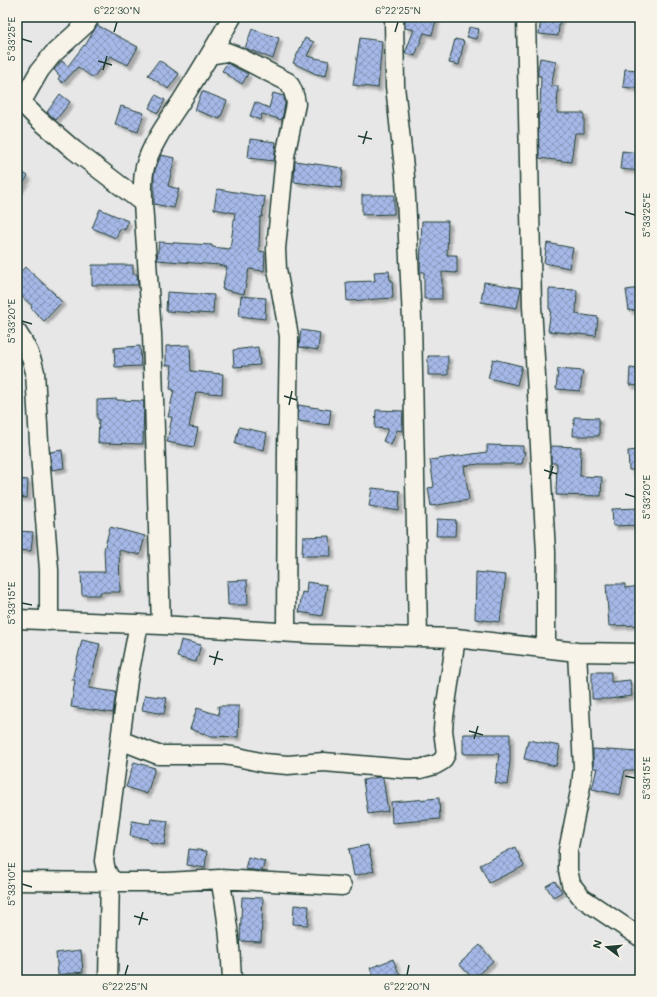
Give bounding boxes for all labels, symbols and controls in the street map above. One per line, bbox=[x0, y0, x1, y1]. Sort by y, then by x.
text: 6°22'30"N bbox=[94, 3, 140, 17]
text: 6°22'25"N bbox=[375, 3, 421, 17]
text: 5°33'25"E bbox=[4, 17, 18, 61]
text: 5°33'25"E bbox=[639, 193, 653, 237]
text: 5°33'20"E bbox=[4, 298, 18, 343]
text: 5°33'20"E bbox=[639, 474, 653, 519]
text: 5°33'15"E bbox=[4, 581, 18, 625]
text: 5°33'15"E bbox=[639, 756, 653, 800]
text: 5°33'10"E bbox=[4, 862, 18, 906]
north arrow bbox=[587, 927, 627, 967]
text: N bbox=[589, 938, 605, 950]
text: 6°22'25"N bbox=[102, 979, 148, 993]
text: 6°22'20"N bbox=[384, 979, 430, 993]

